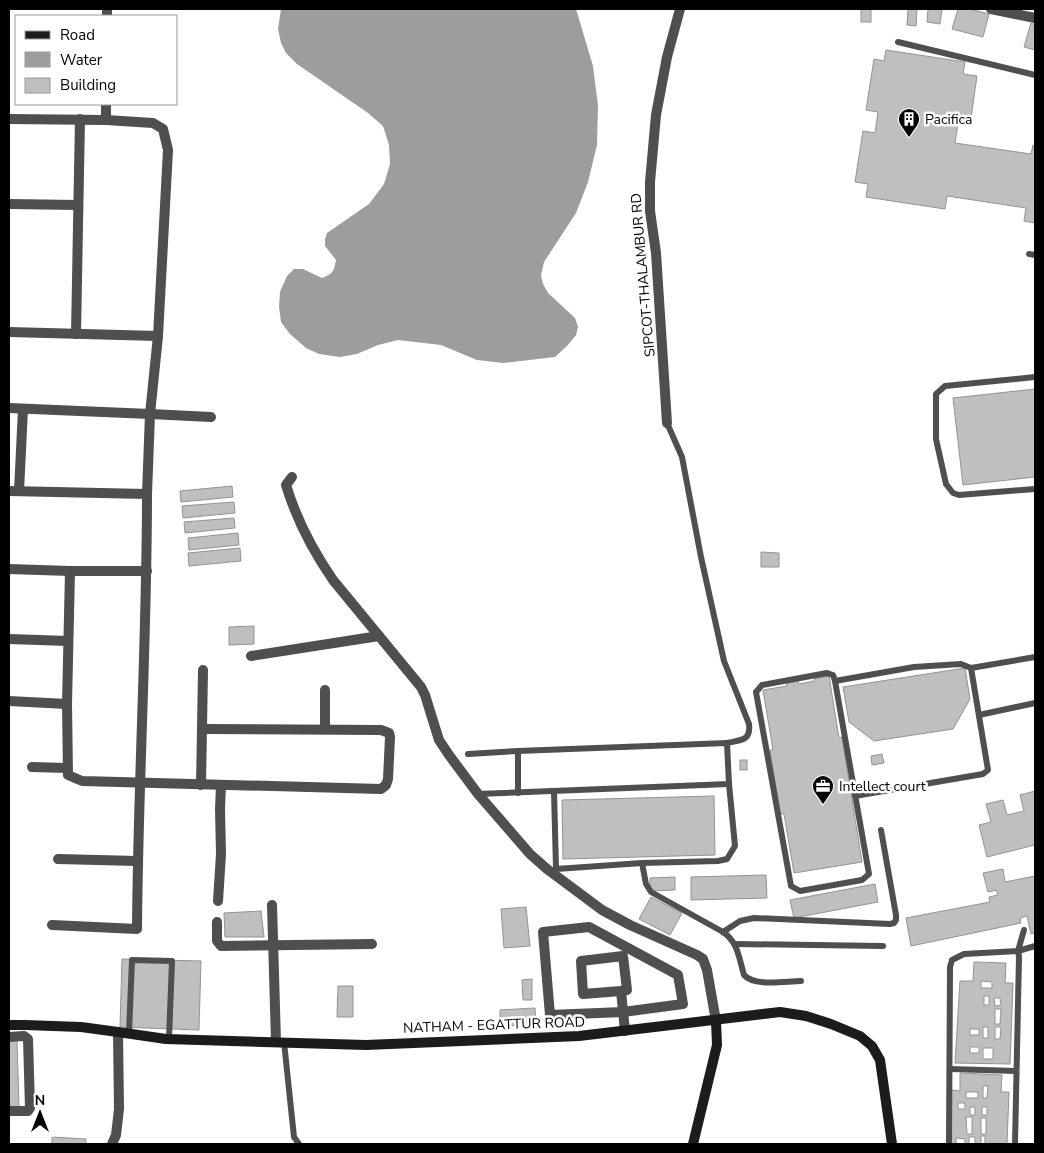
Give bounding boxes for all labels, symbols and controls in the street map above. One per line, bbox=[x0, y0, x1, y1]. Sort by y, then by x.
legend bbox=[15, 15, 178, 105]
text: Road bbox=[60, 25, 95, 45]
text: Water bbox=[60, 50, 103, 70]
text: Building bbox=[60, 75, 116, 95]
building icon: Pacifica bbox=[897, 107, 921, 138]
place label: Pacifica bbox=[925, 110, 972, 129]
street label: SIPCOT-THALAMBUR RD bbox=[626, 192, 660, 358]
office icon: Intellect court bbox=[811, 774, 835, 805]
place label: Intellect court bbox=[839, 777, 926, 796]
street label: NATHAM - EGATTUR ROAD bbox=[403, 1012, 585, 1038]
north arrow bbox=[15, 1088, 65, 1138]
text: N bbox=[35, 1091, 45, 1110]

